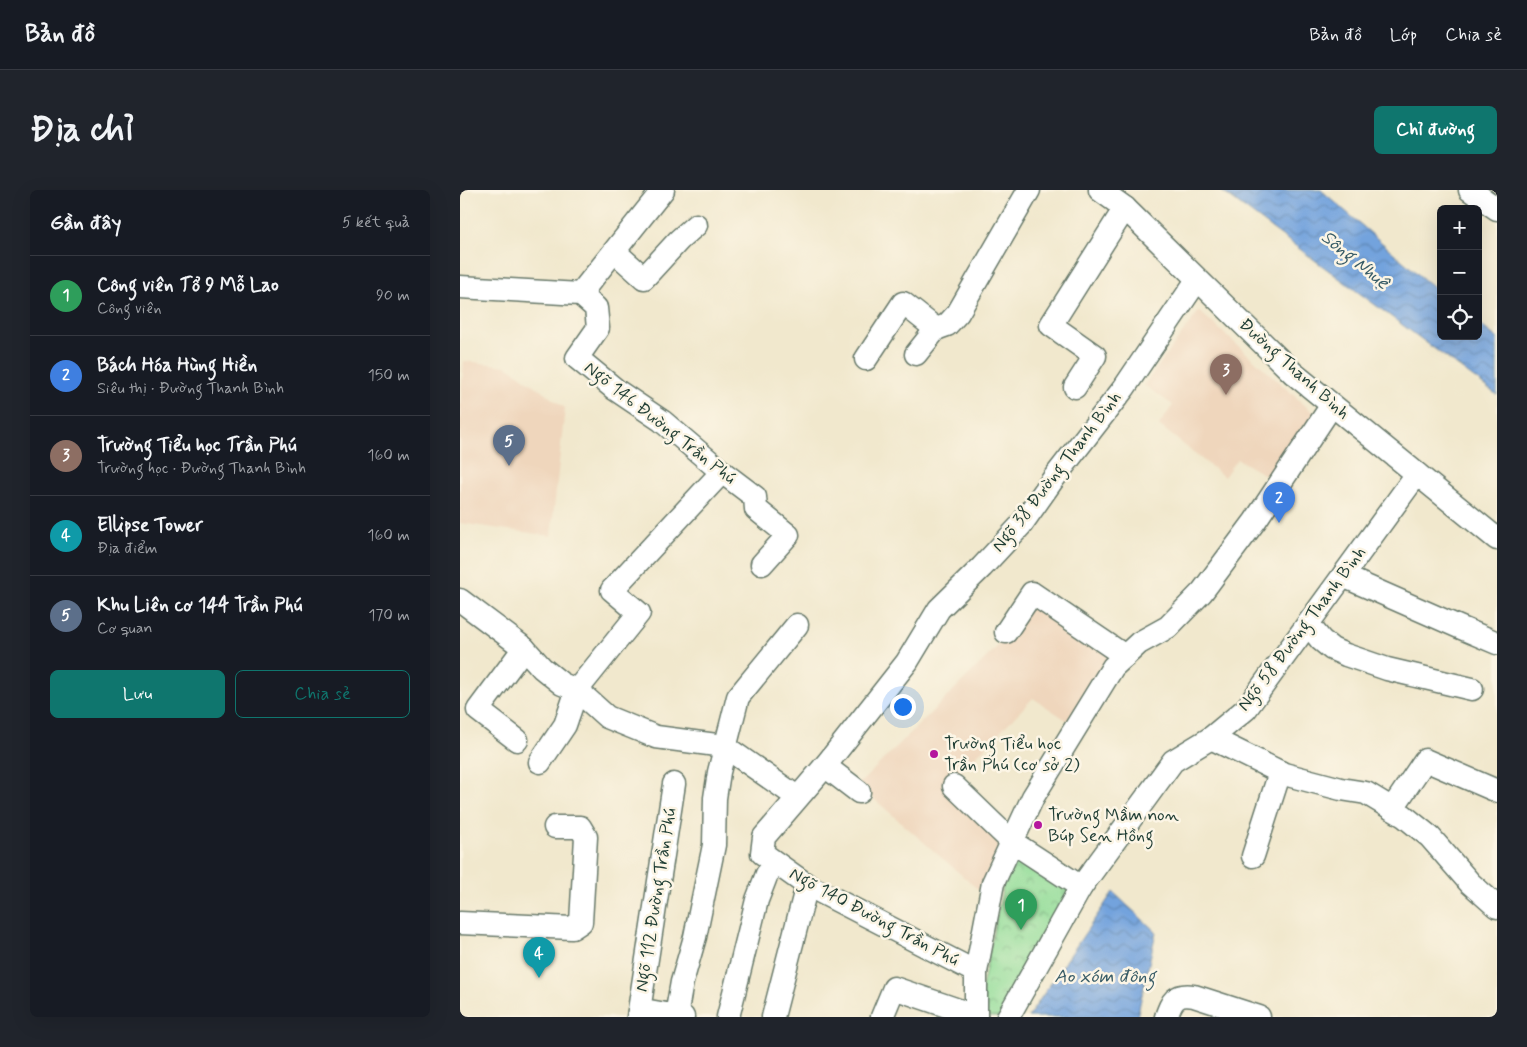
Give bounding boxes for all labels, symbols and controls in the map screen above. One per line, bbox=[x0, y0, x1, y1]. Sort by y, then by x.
text: Bản đồ bbox=[25, 19, 95, 50]
text: Bản đồ bbox=[1309, 23, 1362, 47]
text: Lớp bbox=[1390, 23, 1417, 47]
text: Chia sẻ bbox=[1445, 23, 1502, 47]
button: Chỉ đường bbox=[1374, 106, 1497, 154]
text: Địa chỉ bbox=[30, 107, 134, 153]
map controls bbox=[1437, 205, 1482, 340]
button: + bbox=[1437, 205, 1482, 250]
text: Gần đây bbox=[50, 209, 121, 237]
text: 5 kết quả bbox=[342, 212, 410, 233]
water label: Sông Nhuệ bbox=[1314, 225, 1396, 298]
button: − bbox=[1437, 250, 1482, 295]
text: Công viên Tổ 9 Mỗ Lao bbox=[97, 273, 279, 298]
text: 1 bbox=[62, 285, 70, 306]
text: 90 m bbox=[376, 285, 410, 306]
button: locate bbox=[1437, 295, 1482, 340]
text: Công viên bbox=[97, 298, 162, 319]
street label: Đường Thanh Bình bbox=[1232, 313, 1355, 427]
text: Bách Hóa Hùng Hiền bbox=[97, 353, 257, 378]
pin: 3 bbox=[1210, 354, 1242, 395]
street label: Ngõ 146 Đường Trần Phú bbox=[578, 356, 741, 492]
text: 2 bbox=[62, 365, 70, 386]
text: 150 m bbox=[368, 365, 410, 386]
text: Siêu thị · Đường Thanh Bình bbox=[97, 378, 284, 399]
street label: Ngõ 38 Đường Thanh Bình bbox=[987, 387, 1129, 559]
pin: 5 bbox=[493, 425, 525, 466]
text: Trường Tiểu học Trần Phú bbox=[97, 433, 297, 458]
text: 3 bbox=[62, 445, 70, 466]
text: 160 m bbox=[367, 445, 410, 466]
text: Trường học · Đường Thanh Bình bbox=[97, 458, 306, 479]
pin: 2 bbox=[1263, 482, 1295, 523]
text: Ellipse Tower bbox=[97, 513, 203, 538]
text: 4 bbox=[61, 525, 71, 546]
text: 160 m bbox=[367, 525, 410, 546]
text: Địa điểm bbox=[97, 538, 158, 559]
street label: Ngõ 58 Đường Thanh Bình bbox=[1232, 542, 1374, 718]
text: Khu Liên cơ 144 Trần Phú bbox=[97, 593, 302, 618]
text: 5 bbox=[61, 605, 71, 626]
text: 170 m bbox=[368, 605, 410, 626]
text: Cơ quan bbox=[97, 618, 153, 639]
button: Lưu bbox=[50, 670, 225, 718]
button: Chia sẻ bbox=[235, 670, 410, 718]
your location bbox=[890, 694, 916, 720]
place label: Trường Tiểu học Trần Phú (cơ sở 2) bbox=[944, 732, 1080, 777]
marker: Trường Tiểu học Trần Phú (cơ sở 2) bbox=[928, 748, 940, 760]
place label: Trường Mầm non Búp Sen Hồng bbox=[1048, 803, 1179, 850]
street label: Ngõ 112 Đường Trần Phú bbox=[630, 806, 684, 994]
marker: Trường Mầm non Búp Sen Hồng bbox=[1032, 819, 1044, 831]
street label: Ngõ 140 Đường Trần Phú bbox=[784, 862, 963, 974]
pin: 1 bbox=[1005, 889, 1037, 930]
pin: 4 bbox=[523, 937, 555, 978]
water label: Ao xóm đông bbox=[1054, 964, 1158, 991]

